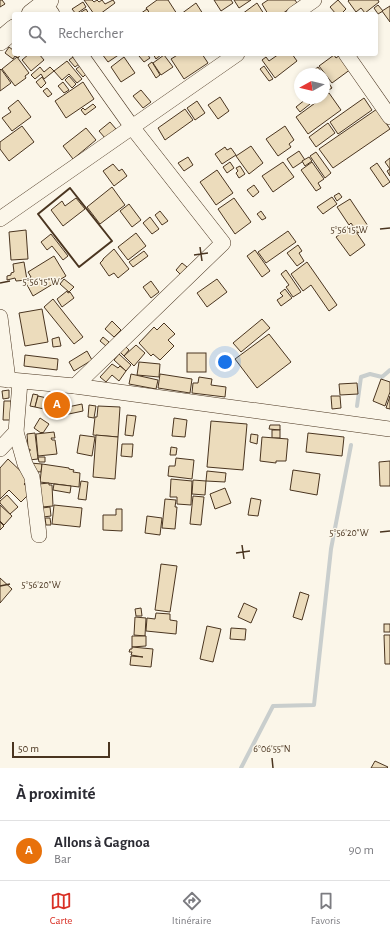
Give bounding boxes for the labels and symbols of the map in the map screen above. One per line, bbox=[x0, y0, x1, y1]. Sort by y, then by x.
north arrow bbox=[294, 68, 330, 104]
text: 5°56'15"W bbox=[330, 225, 368, 235]
text: 5°56'15"W bbox=[22, 277, 60, 287]
your location bbox=[215, 352, 235, 372]
pin: A bbox=[44, 390, 70, 420]
text: 5°56'20"W bbox=[329, 528, 369, 538]
text: 5°56'20"W bbox=[21, 580, 61, 590]
scale bar bbox=[12, 740, 110, 759]
text: 6°06'55"N bbox=[253, 744, 291, 754]

